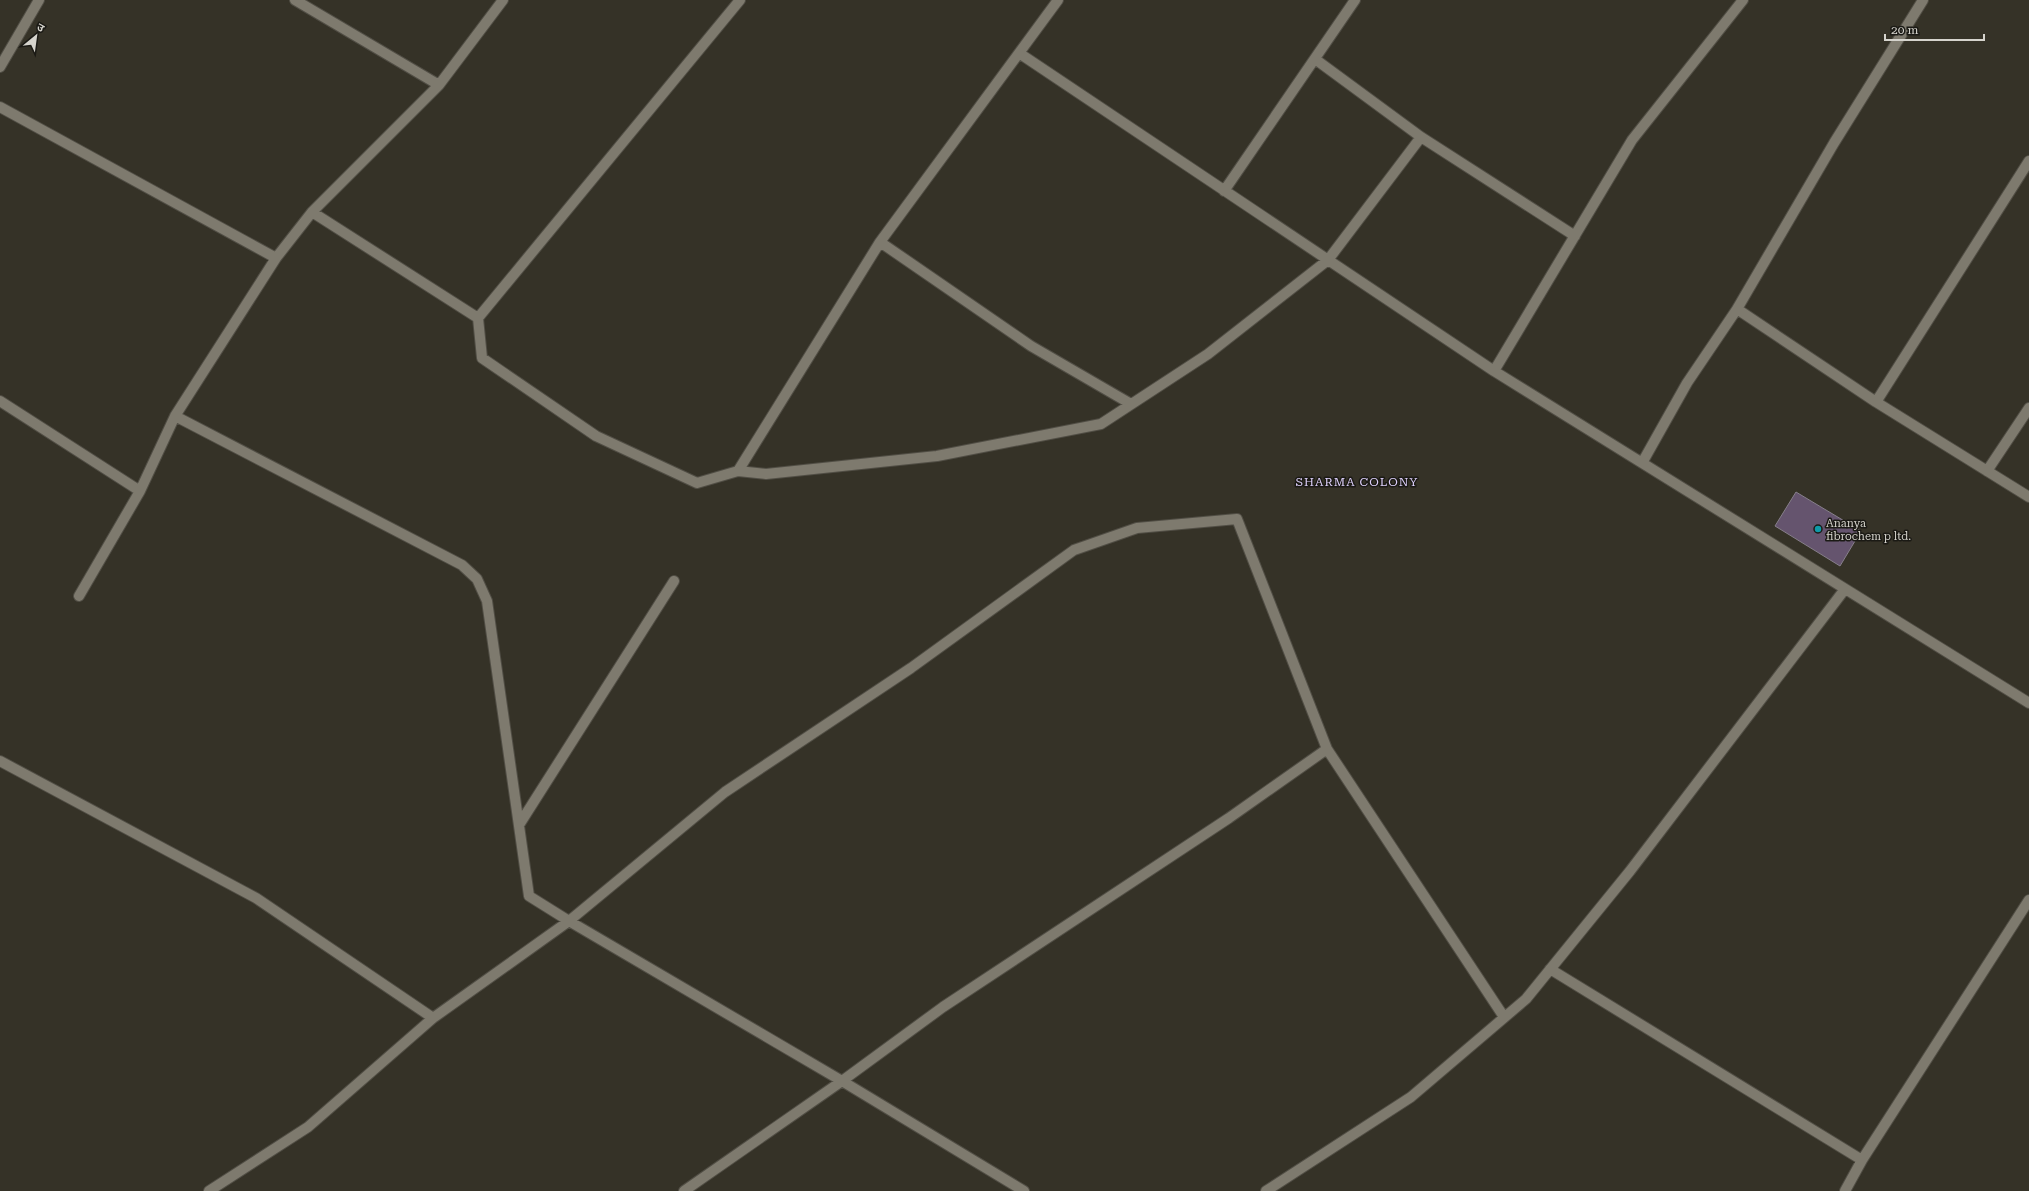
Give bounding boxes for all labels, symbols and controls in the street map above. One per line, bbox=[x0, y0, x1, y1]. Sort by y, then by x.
north arrow bbox=[16, 16, 56, 56]
scale bar bbox=[1885, 16, 1984, 42]
text: उ bbox=[35, 20, 47, 35]
text: 20 m bbox=[1891, 23, 1918, 37]
district label: SHARMA COLONY bbox=[1296, 475, 1418, 489]
place label: Ananya fibrochem p ltd. bbox=[1826, 517, 1911, 543]
marker: Ananya fibrochem p ltd. bbox=[1813, 524, 1823, 534]

